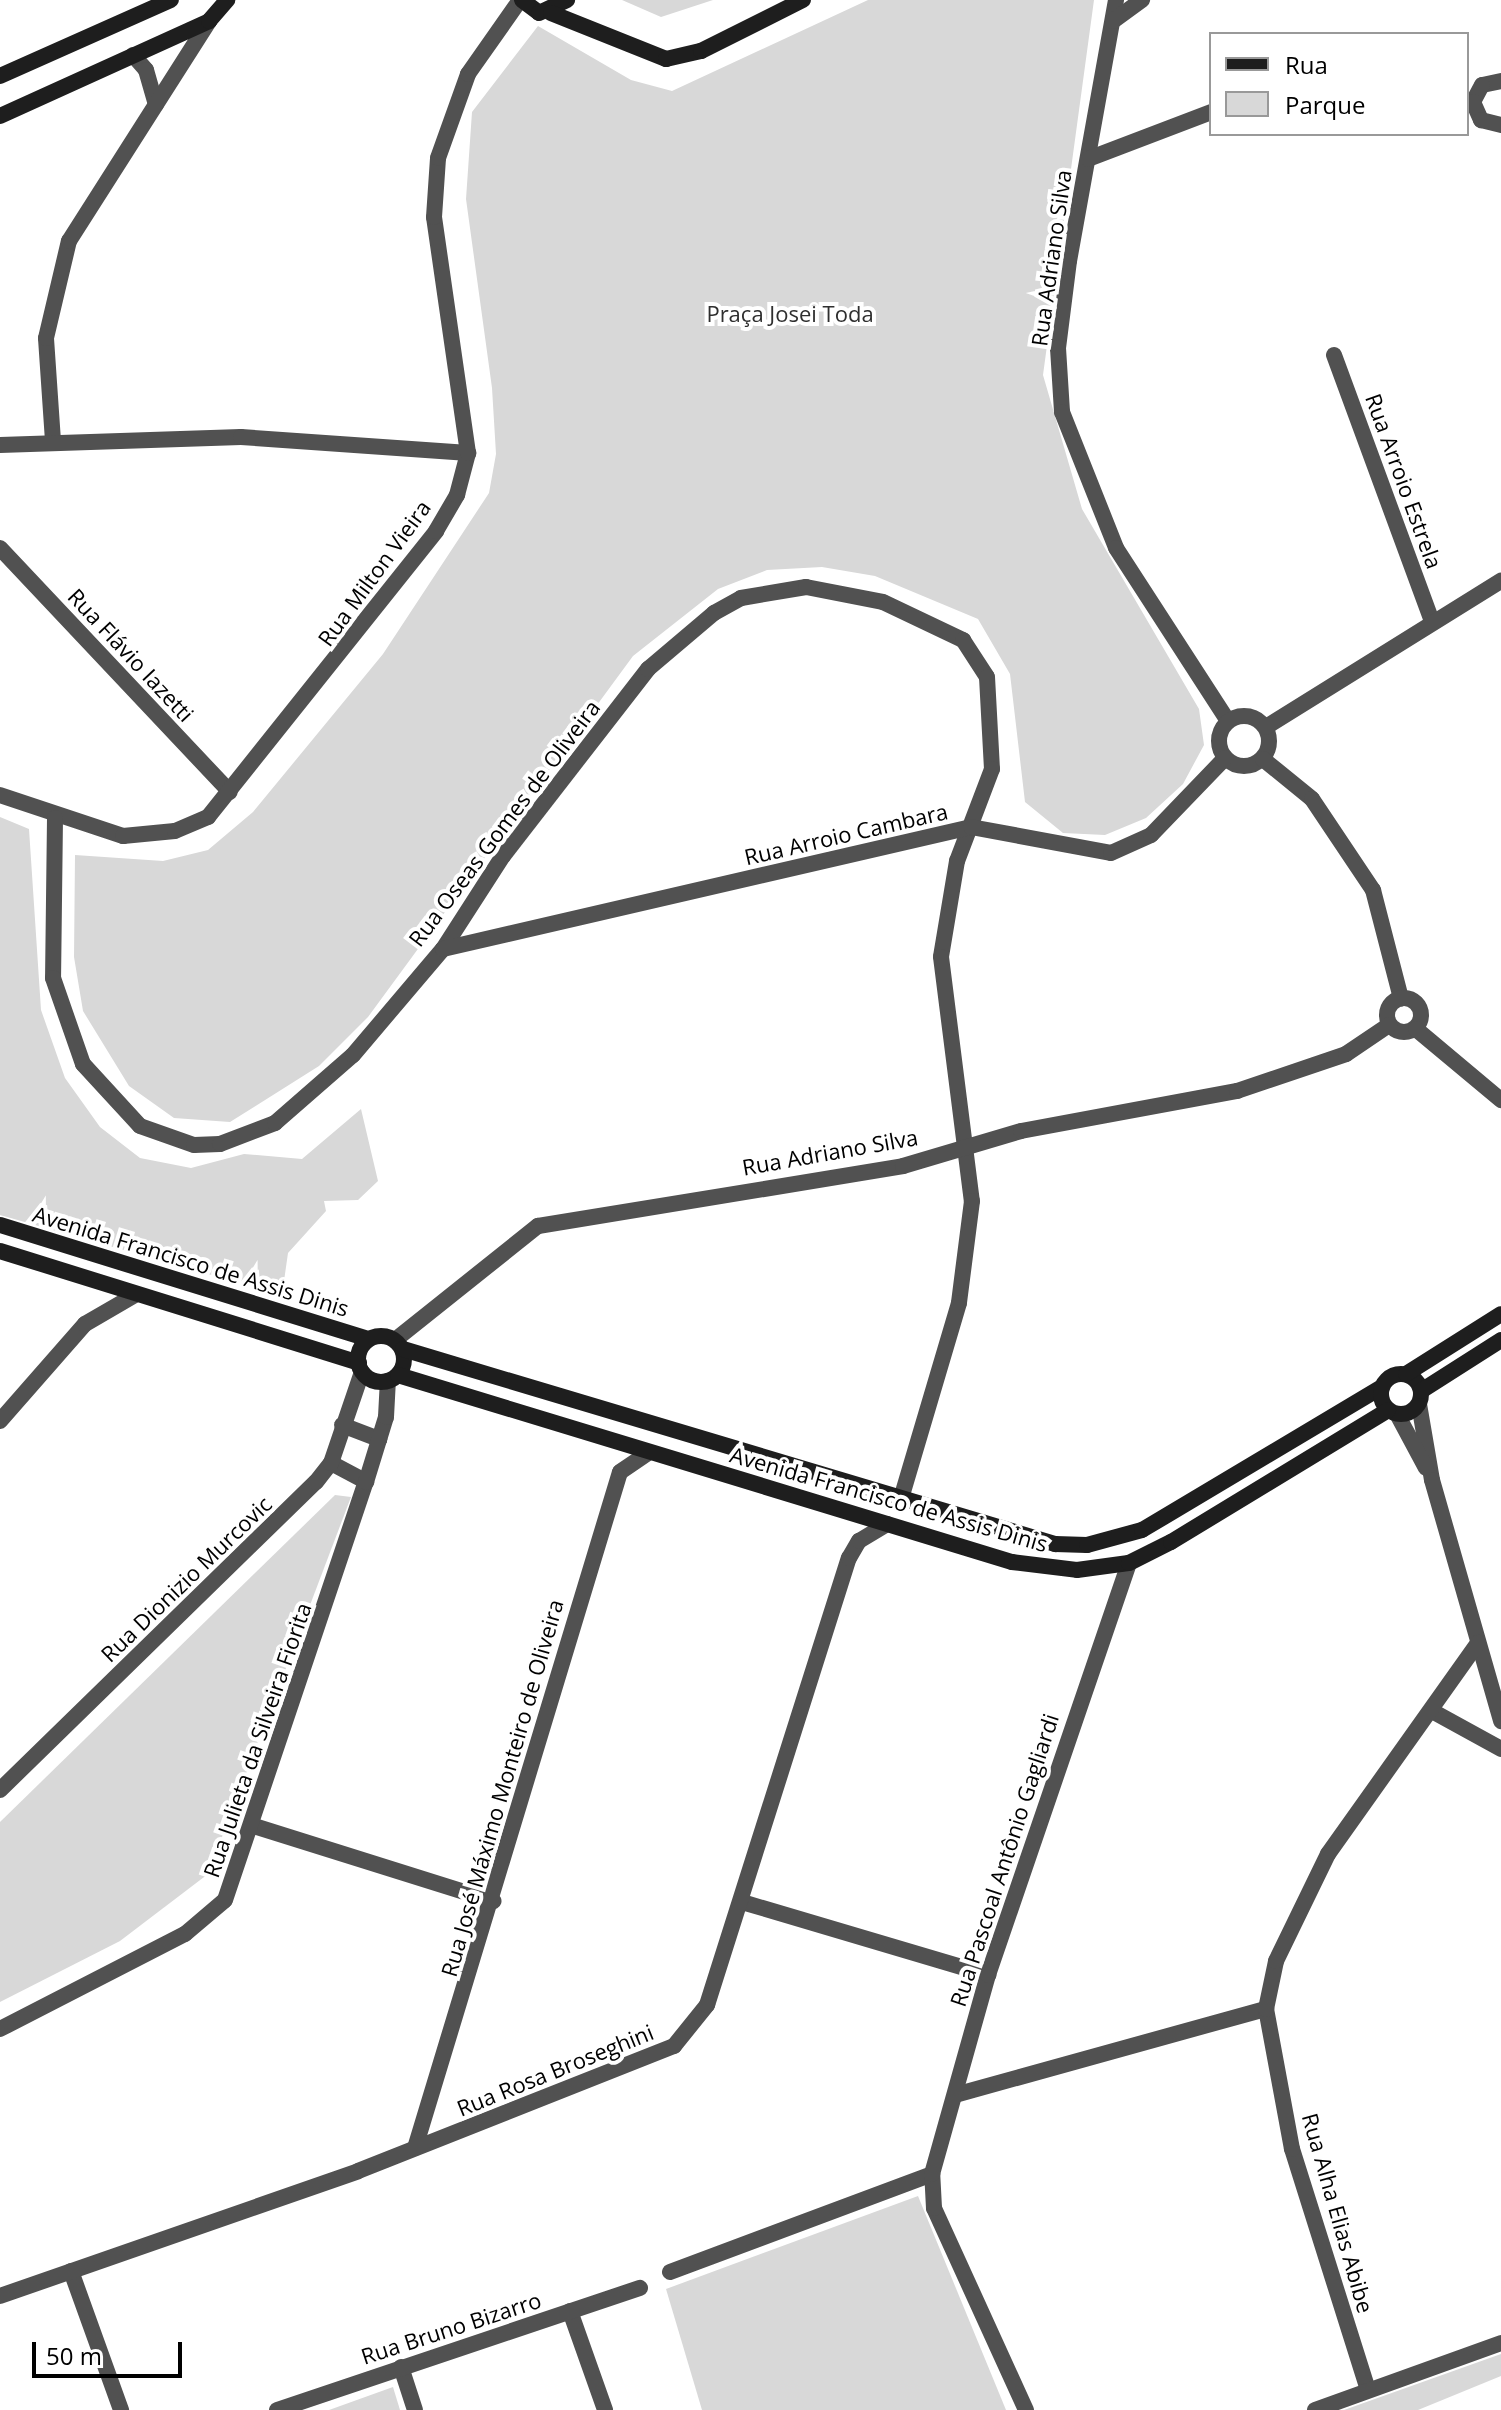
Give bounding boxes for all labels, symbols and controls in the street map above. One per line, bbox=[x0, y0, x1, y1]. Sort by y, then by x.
legend bbox=[1209, 32, 1469, 136]
text: Rua bbox=[1285, 48, 1328, 81]
text: Parque bbox=[1285, 88, 1365, 121]
street label: Rua Adriano Silva bbox=[1026, 168, 1076, 348]
park label: Praça Josei Toda bbox=[706, 301, 874, 327]
street label: Rua Arroio Estrela bbox=[1360, 390, 1448, 572]
street label: Rua Milton Vieira bbox=[312, 495, 436, 651]
street label: Rua Flávio Iazetti bbox=[63, 583, 199, 727]
street label: Rua Oseas Gomes de Oliveira bbox=[403, 695, 605, 951]
street label: Rua Arroio Cambara bbox=[742, 798, 950, 870]
street label: Rua Adriano Silva bbox=[740, 1124, 920, 1180]
street label: Avenida Francisco de Assis Dinis bbox=[30, 1200, 352, 1322]
street label: Avenida Francisco de Assis Dinis bbox=[727, 1441, 1051, 1557]
street label: Rua Dionizio Murcovic bbox=[95, 1491, 277, 1667]
street label: Rua José Máximo Monteiro de Oliveira bbox=[435, 1596, 569, 1980]
street label: Rua Julieta da Silveira Fiorita bbox=[198, 1599, 316, 1881]
street label: Rua Pascoal Antônio Gagliardi bbox=[944, 1710, 1064, 2010]
street label: Rua Rosa Broseghini bbox=[453, 2019, 657, 2121]
street label: Rua Alha Elias Abibe bbox=[1297, 2110, 1379, 2316]
street label: Rua Bruno Bizarro bbox=[358, 2286, 544, 2370]
scale bar bbox=[36, 2326, 186, 2376]
text: 50 m bbox=[46, 2339, 102, 2372]

